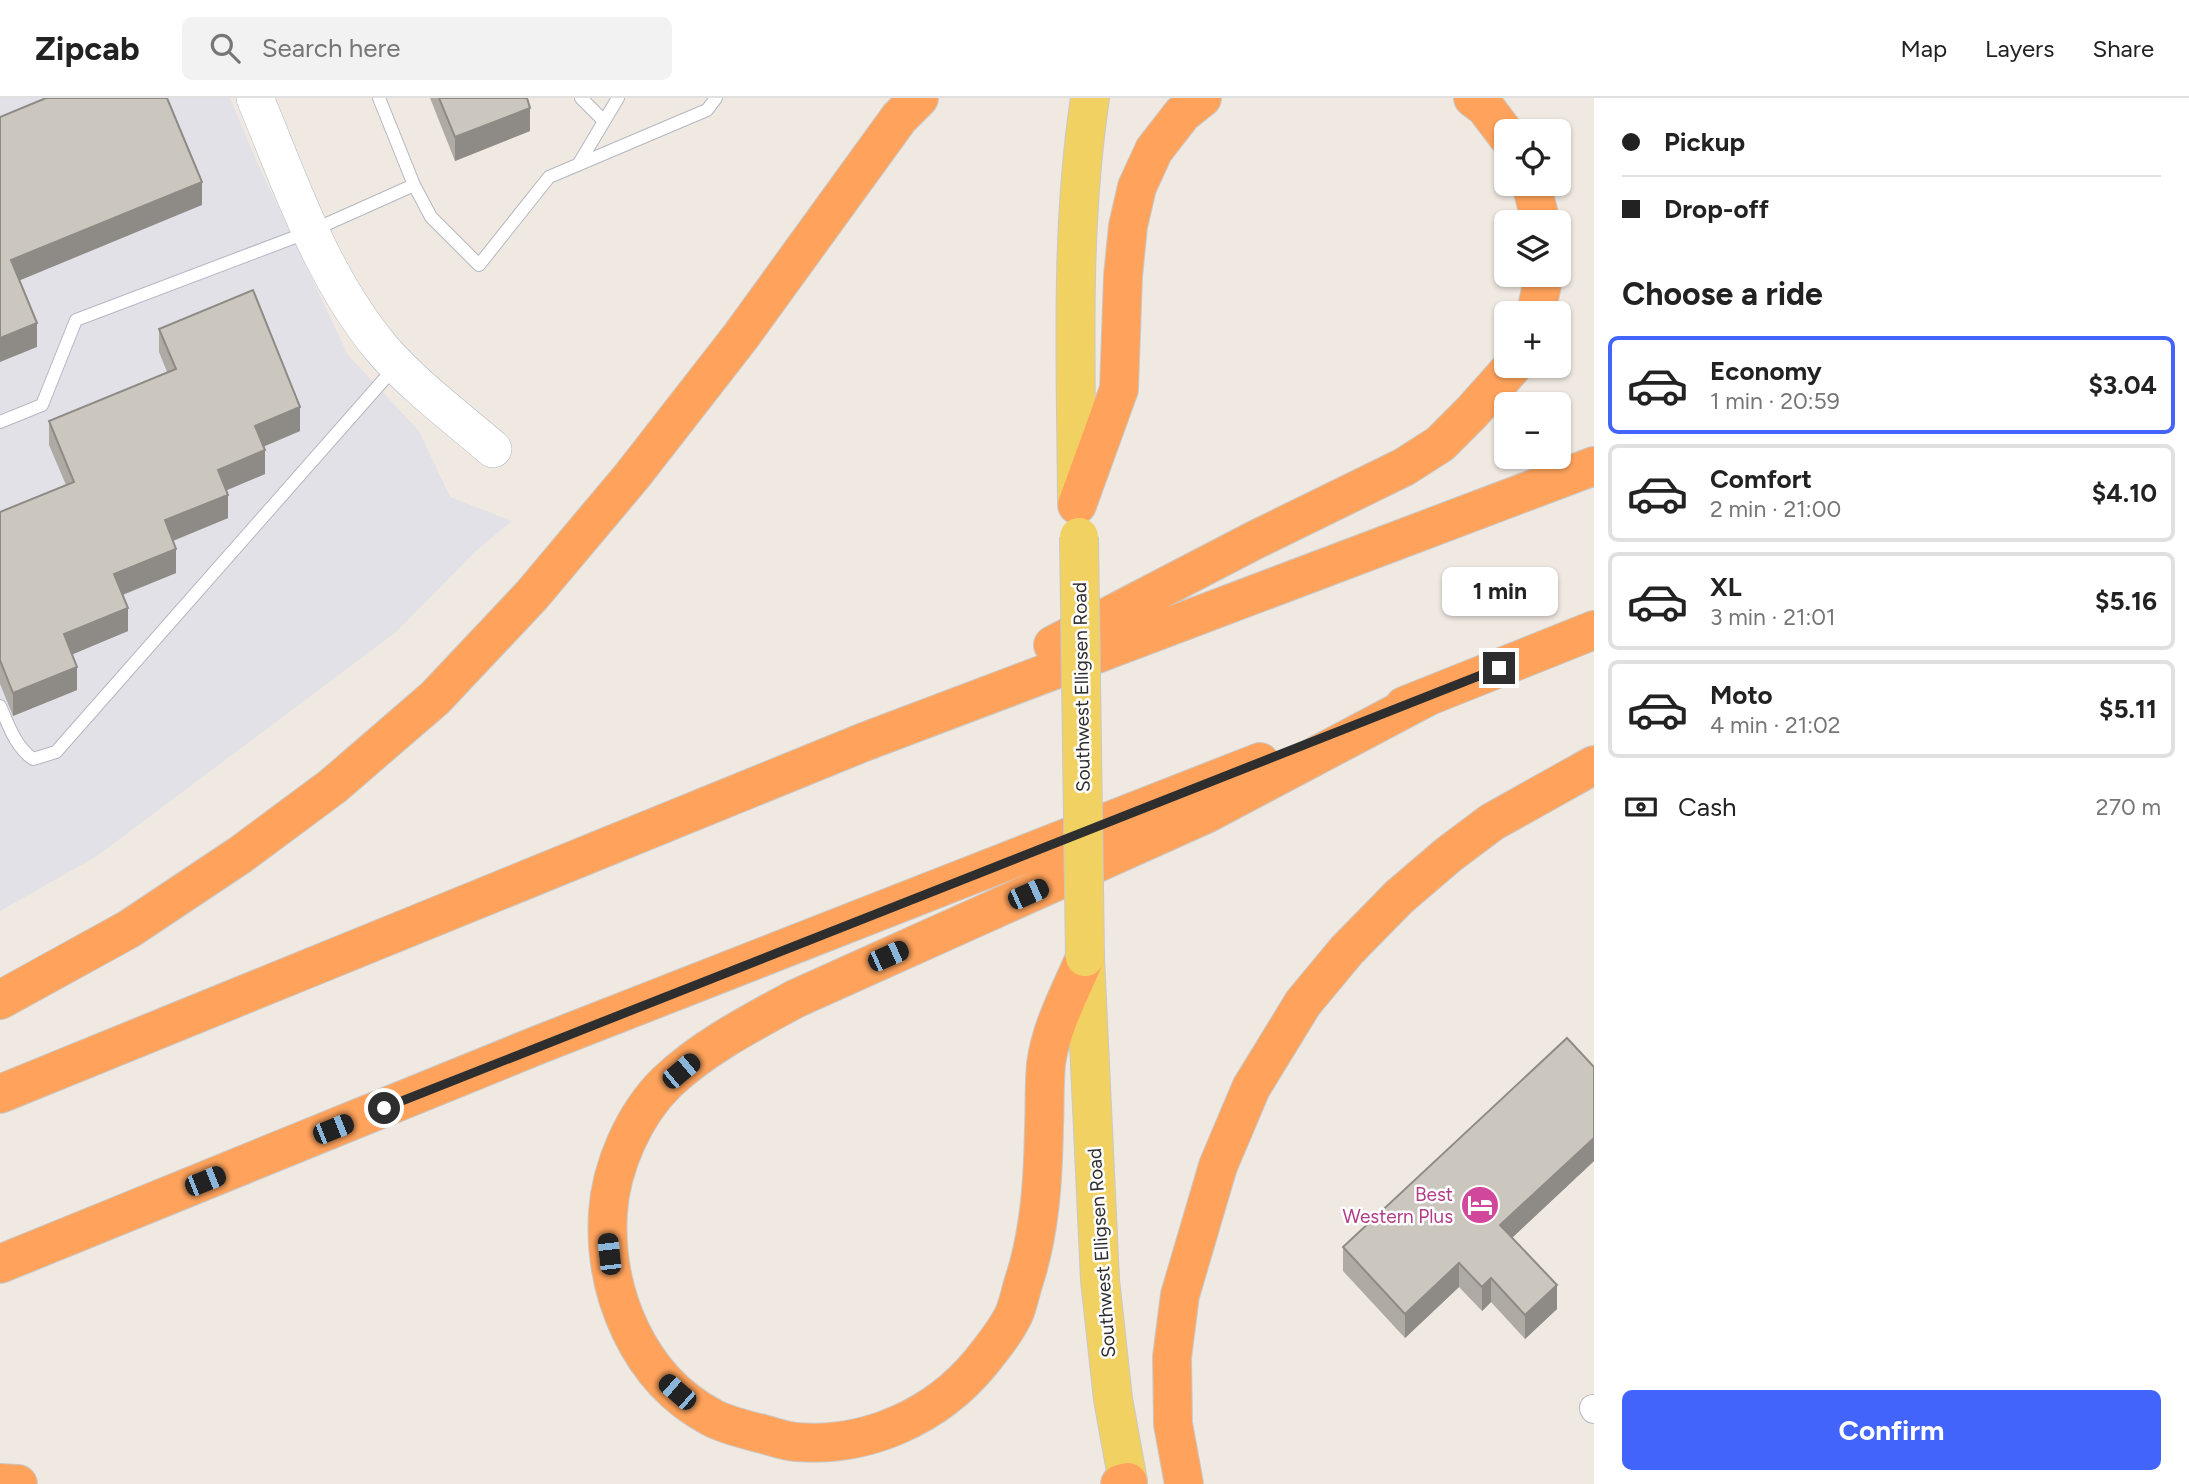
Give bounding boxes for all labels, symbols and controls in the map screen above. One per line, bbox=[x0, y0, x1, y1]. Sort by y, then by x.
search box bbox=[182, 17, 672, 80]
text: Zipcab bbox=[35, 29, 140, 68]
icon: search bbox=[206, 29, 244, 67]
text: Search here bbox=[262, 32, 401, 64]
text: Map bbox=[1900, 34, 1947, 63]
text: Layers bbox=[1985, 34, 2054, 63]
text: Share bbox=[2092, 34, 2154, 63]
map controls bbox=[1494, 119, 1571, 469]
button: locate bbox=[1494, 119, 1571, 196]
text: Pickup bbox=[1664, 126, 1745, 158]
text: Drop-off bbox=[1664, 193, 1769, 225]
button: layers bbox=[1494, 210, 1571, 287]
text: Choose a ride bbox=[1622, 275, 1823, 313]
button: + bbox=[1494, 301, 1571, 378]
icon: car bbox=[1626, 354, 1689, 417]
text: Economy bbox=[1710, 355, 1822, 387]
text: $3.04 bbox=[2088, 369, 2157, 401]
text: 1 min · 20:59 bbox=[1710, 387, 1840, 415]
button: − bbox=[1494, 392, 1571, 469]
icon: car bbox=[1626, 462, 1689, 525]
text: Comfort bbox=[1710, 463, 1812, 495]
text: $4.10 bbox=[2092, 477, 2157, 509]
text: 2 min · 21:00 bbox=[1710, 495, 1841, 523]
callout: 1 min bbox=[1441, 566, 1557, 616]
icon: car bbox=[1626, 570, 1689, 633]
text: XL bbox=[1710, 571, 1742, 603]
text: 1 min bbox=[1473, 577, 1527, 605]
street label: Southwest Elligsen Road bbox=[1068, 582, 1095, 792]
text: $5.16 bbox=[2095, 585, 2157, 617]
text: 3 min · 21:01 bbox=[1710, 603, 1836, 631]
route end bbox=[1483, 652, 1515, 684]
icon: car bbox=[1626, 678, 1689, 741]
text: Moto bbox=[1710, 679, 1773, 711]
text: $5.11 bbox=[2099, 693, 2157, 725]
text: 4 min · 21:02 bbox=[1710, 711, 1841, 739]
icon: cash bbox=[1622, 788, 1660, 826]
text: Cash bbox=[1678, 791, 1737, 823]
text: 270 m bbox=[2096, 793, 2161, 821]
car bbox=[1005, 876, 1052, 912]
car bbox=[865, 938, 912, 974]
car bbox=[659, 1049, 704, 1093]
route start bbox=[368, 1092, 400, 1124]
car bbox=[310, 1111, 357, 1147]
street label: Southwest Elligsen Road bbox=[1083, 1147, 1120, 1359]
car bbox=[182, 1163, 229, 1199]
place label: Best Western Plus bbox=[1342, 1183, 1453, 1228]
hotel icon: Best Western Plus bbox=[1459, 1184, 1501, 1226]
car bbox=[597, 1232, 622, 1276]
car bbox=[655, 1370, 700, 1414]
button: Confirm bbox=[1622, 1390, 2161, 1470]

